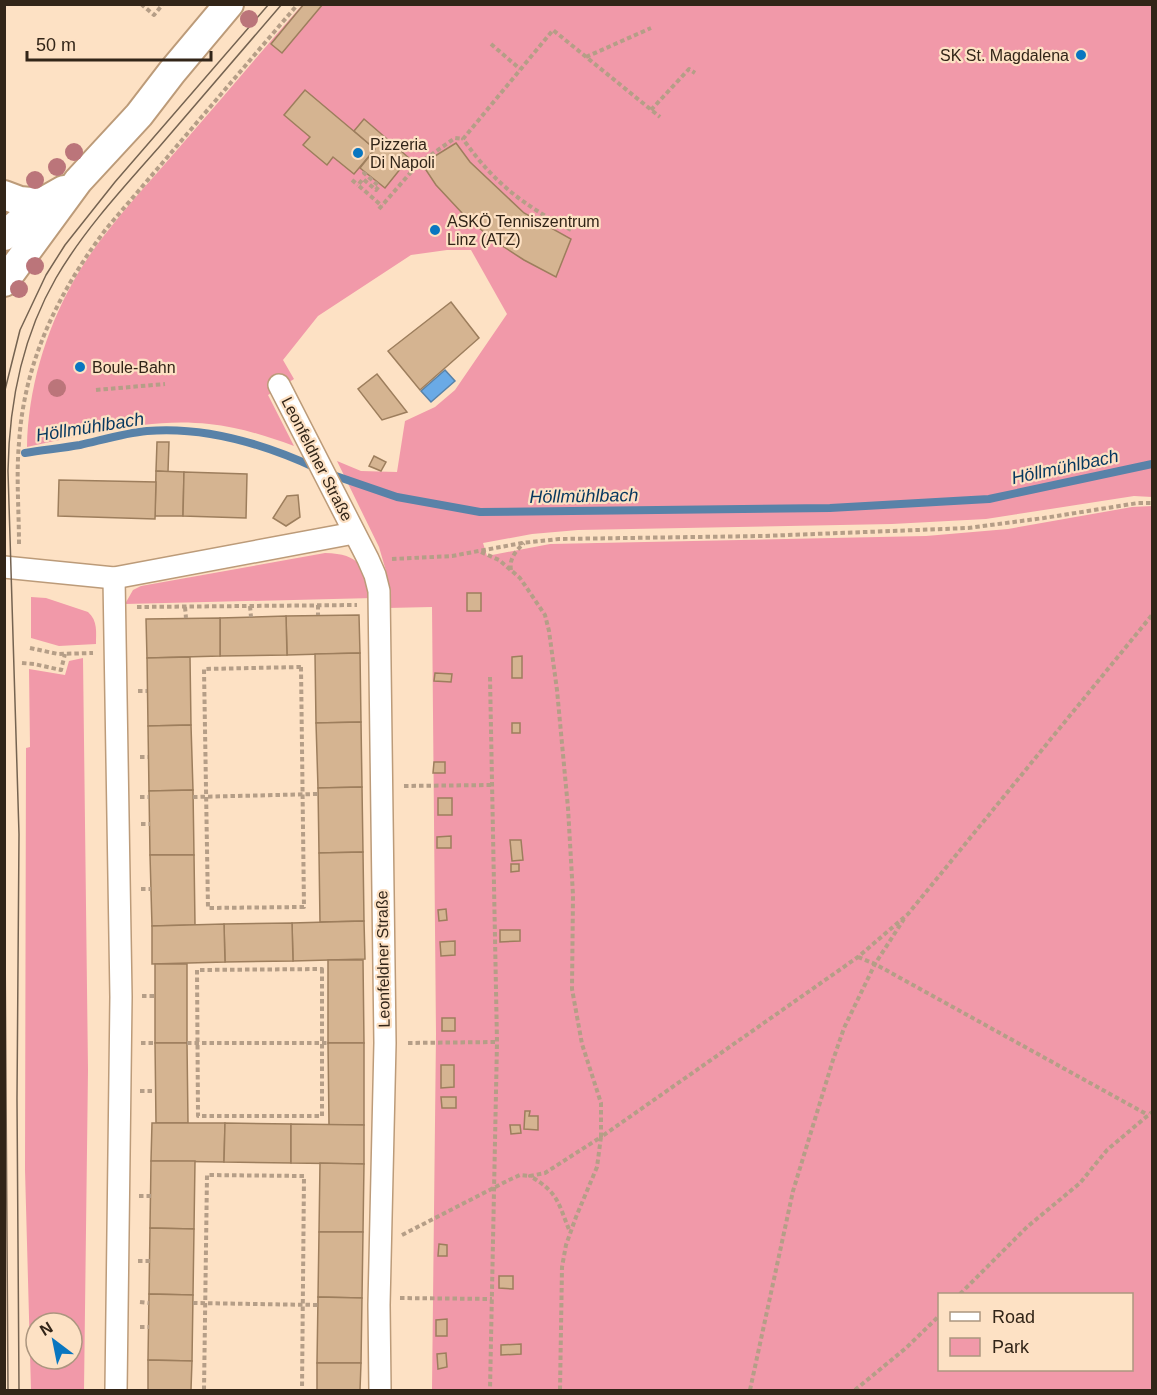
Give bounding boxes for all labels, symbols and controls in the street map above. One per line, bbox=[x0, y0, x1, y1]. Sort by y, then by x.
scale bar bbox=[27, 24, 212, 62]
text: 50 m bbox=[36, 35, 76, 55]
place label: SK St. Magdalena bbox=[940, 47, 1069, 64]
marker: SK St. Magdalena bbox=[1074, 48, 1088, 62]
place label: Pizzeria Di Napoli bbox=[370, 136, 435, 171]
marker: Pizzeria Di Napoli bbox=[351, 146, 365, 160]
place label: ASKÖ Tenniszentrum Linz (ATZ) bbox=[447, 213, 600, 248]
marker: ASKÖ Tenniszentrum Linz (ATZ) bbox=[428, 223, 442, 237]
place label: Boule-Bahn bbox=[92, 359, 176, 376]
marker: Boule-Bahn bbox=[73, 360, 87, 374]
street label: Leonfeldner Straße bbox=[278, 394, 356, 524]
water label: Höllmühlbach bbox=[35, 409, 145, 445]
water label: Höllmühlbach bbox=[1010, 446, 1120, 488]
water label: Höllmühlbach bbox=[529, 485, 639, 507]
street label: Leonfeldner Straße bbox=[373, 890, 393, 1028]
legend bbox=[938, 1293, 1133, 1371]
text: Road bbox=[992, 1307, 1035, 1327]
north arrow bbox=[24, 1311, 84, 1371]
text: N bbox=[37, 1318, 56, 1339]
text: Park bbox=[992, 1337, 1030, 1357]

